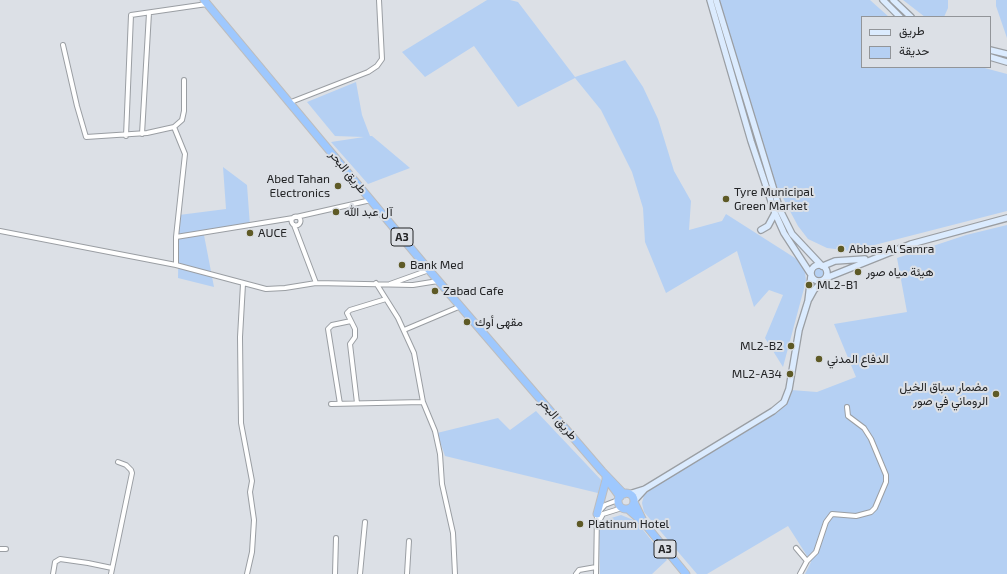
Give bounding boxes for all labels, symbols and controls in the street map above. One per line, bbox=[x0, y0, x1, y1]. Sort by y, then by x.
legend bbox=[861, 16, 991, 68]
text: طريق bbox=[899, 23, 924, 37]
text: حديقة bbox=[899, 43, 929, 57]
street label: طريق البحر bbox=[326, 148, 370, 196]
place label: Abed Tahan Electronics bbox=[267, 172, 330, 200]
marker: Abed Tahan Electronics bbox=[333, 181, 343, 191]
place label: Tyre Municipal Green Market bbox=[734, 185, 813, 213]
marker: Tyre Municipal Green Market bbox=[721, 194, 731, 204]
place label: آل عبد الله bbox=[344, 205, 393, 219]
marker: آل عبد الله bbox=[331, 207, 341, 217]
place label: AUCE bbox=[258, 226, 287, 240]
marker: AUCE bbox=[245, 228, 255, 238]
road number: A3 bbox=[391, 228, 413, 246]
place label: Abbas Al Samra bbox=[849, 242, 934, 256]
marker: Abbas Al Samra bbox=[836, 244, 846, 254]
place label: Bank Med bbox=[410, 258, 464, 272]
marker: Bank Med bbox=[397, 260, 407, 270]
place label: هيئة مياه صور bbox=[866, 265, 934, 279]
marker: هيئة مياه صور bbox=[853, 267, 863, 277]
place label: ML2-B1 bbox=[817, 278, 858, 292]
marker: ML2-B1 bbox=[804, 280, 814, 290]
place label: Zabad Cafe bbox=[443, 284, 504, 298]
marker: Zabad Cafe bbox=[430, 286, 440, 296]
place label: مقهى أوك bbox=[475, 315, 523, 329]
marker: مقهى أوك bbox=[462, 317, 472, 327]
place label: ML2-B2 bbox=[740, 339, 783, 353]
marker: ML2-B2 bbox=[786, 341, 796, 351]
place label: الدفاع المدني bbox=[827, 352, 889, 366]
marker: الدفاع المدني bbox=[814, 354, 824, 364]
place label: ML2-A34 bbox=[732, 367, 782, 381]
marker: ML2-A34 bbox=[785, 369, 795, 379]
place label: مضمار سباق الخيل الروماني في صور bbox=[900, 380, 988, 408]
marker: مضمار سباق الخيل الروماني في صور bbox=[991, 389, 1001, 399]
street label: طريق البحر bbox=[536, 395, 580, 443]
place label: Platinum Hotel bbox=[588, 517, 669, 531]
marker: Platinum Hotel bbox=[575, 519, 585, 529]
road number: A3 bbox=[654, 540, 676, 558]

